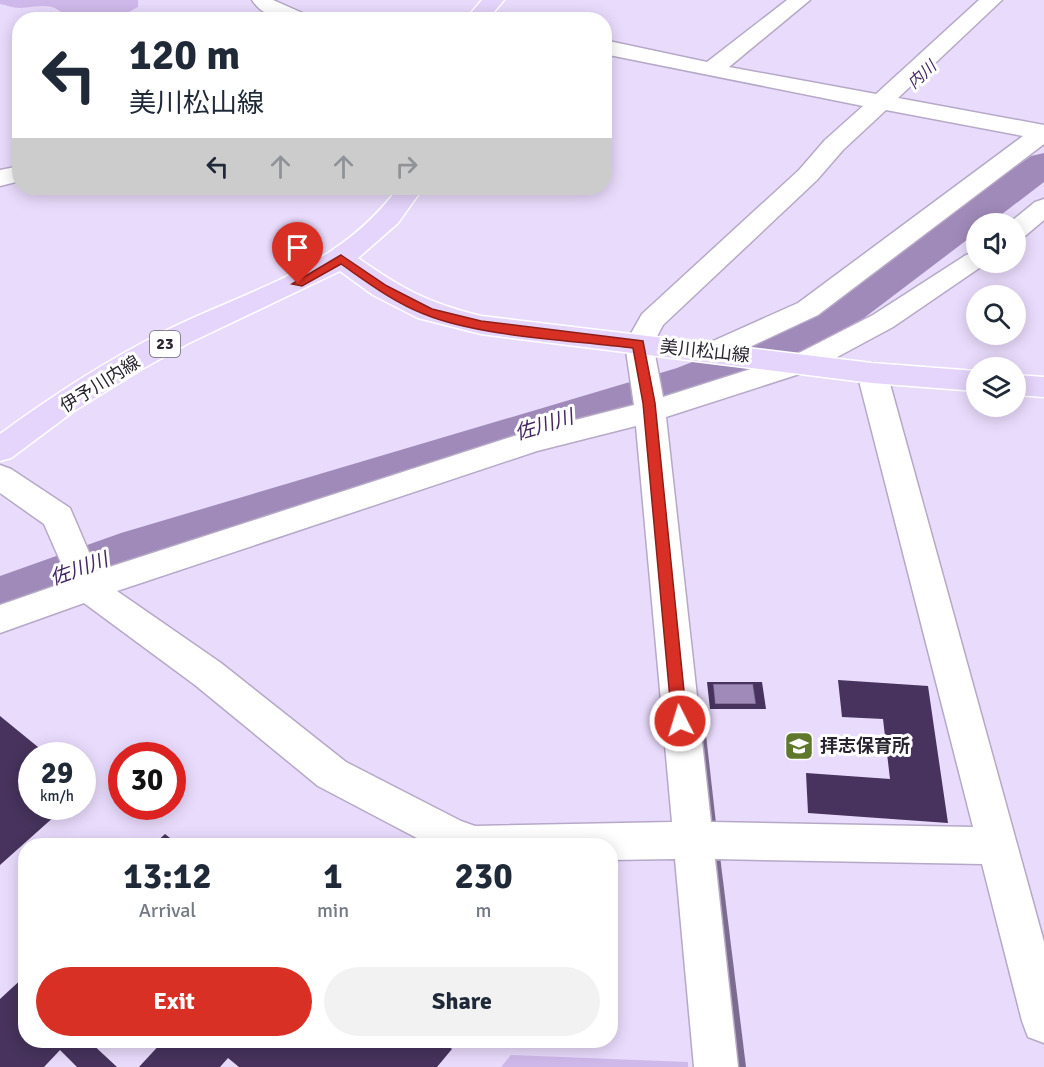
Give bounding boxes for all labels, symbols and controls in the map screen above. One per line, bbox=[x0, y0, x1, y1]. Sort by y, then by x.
text: 120 m bbox=[129, 30, 240, 81]
icon: left bbox=[30, 36, 108, 114]
water label: 内川 bbox=[903, 55, 942, 93]
text: 美川松山線 bbox=[129, 87, 264, 120]
icon: left bbox=[201, 150, 234, 183]
icon: ahead bbox=[264, 150, 297, 183]
icon: ahead bbox=[327, 150, 360, 183]
icon: right bbox=[390, 150, 423, 183]
map controls bbox=[966, 213, 1026, 417]
button: sound bbox=[966, 213, 1026, 273]
pin bbox=[272, 222, 323, 284]
icon: arrive bbox=[281, 231, 314, 264]
button: search bbox=[966, 285, 1026, 345]
road number: 23 bbox=[150, 331, 180, 357]
street label: 美川松山線 bbox=[659, 335, 751, 367]
street label: 伊予川内線 bbox=[56, 351, 144, 417]
button: layers bbox=[966, 357, 1026, 417]
water label: 佐川川 bbox=[512, 404, 578, 446]
water label: 佐川川 bbox=[47, 546, 113, 591]
position arrow bbox=[648, 689, 712, 753]
school or university icon: 拝志保育所 bbox=[783, 730, 815, 762]
place label: 拝志保育所 bbox=[820, 735, 910, 757]
speed limit sign: 30 bbox=[108, 742, 186, 820]
text: 29 bbox=[41, 755, 73, 792]
text: km/h bbox=[40, 787, 74, 805]
text: 13:12 bbox=[123, 854, 212, 899]
text: 1 bbox=[323, 854, 343, 899]
text: 230 bbox=[454, 854, 513, 899]
text: Arrival bbox=[139, 898, 196, 923]
text: min bbox=[317, 898, 349, 923]
text: m bbox=[476, 898, 492, 923]
button: Exit bbox=[36, 967, 312, 1036]
button: Share bbox=[324, 967, 600, 1036]

